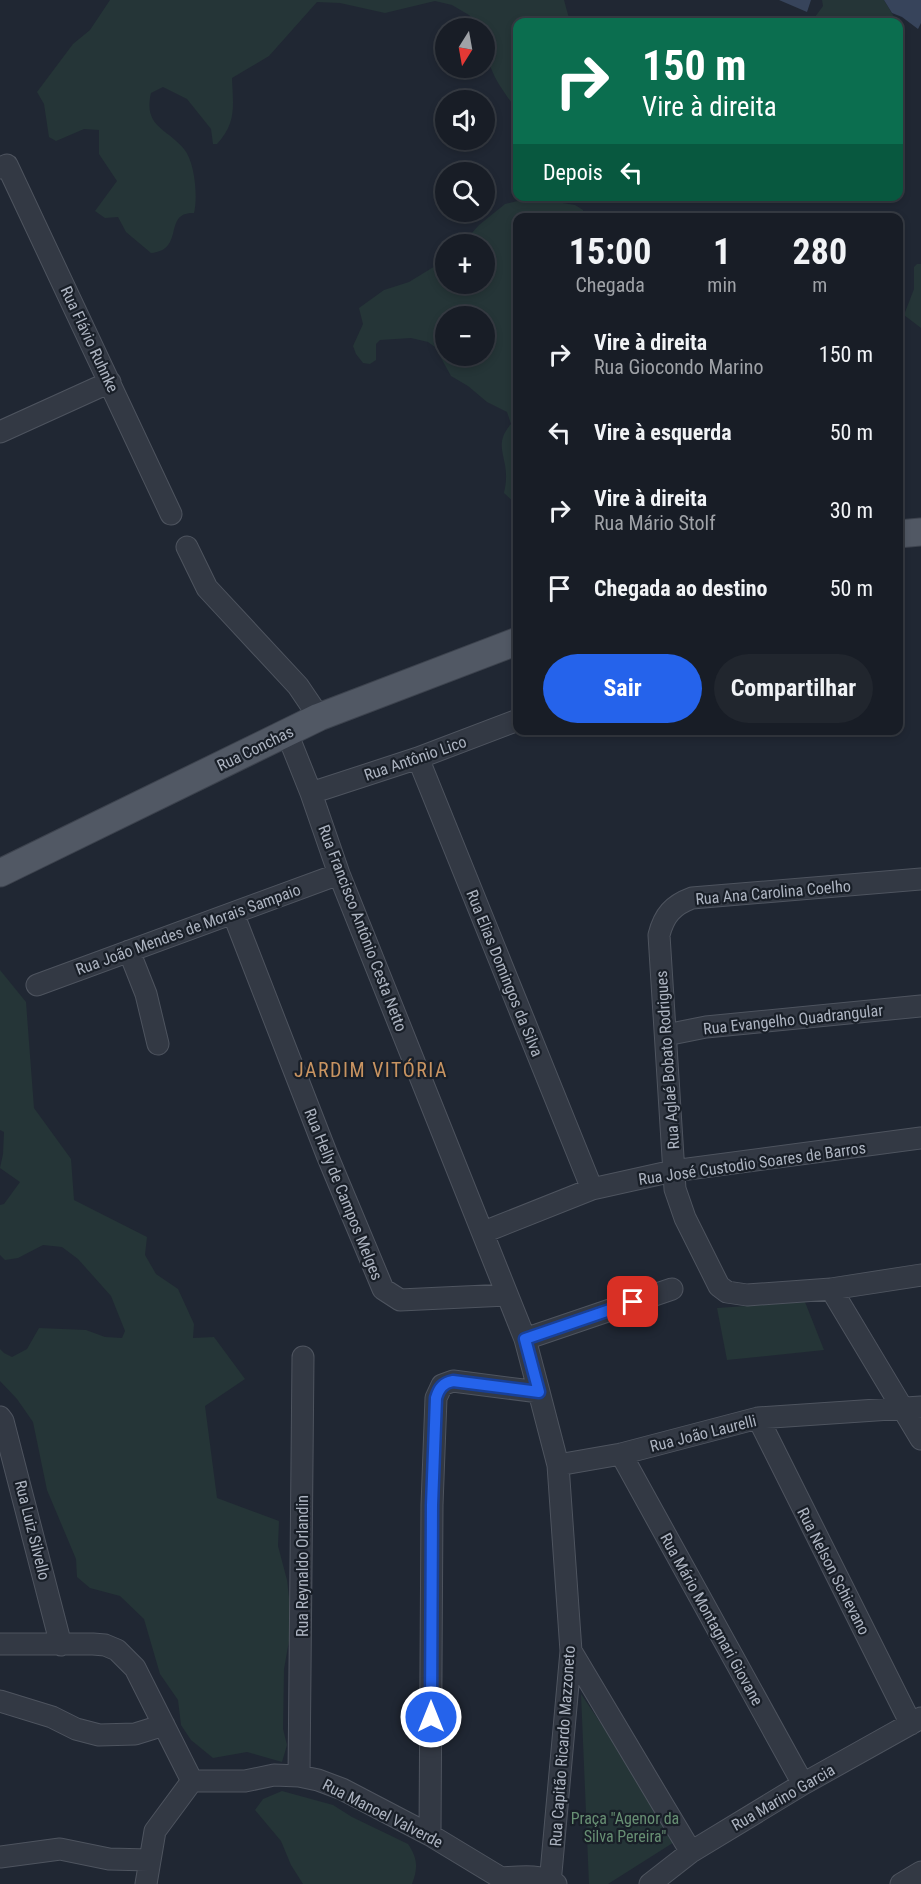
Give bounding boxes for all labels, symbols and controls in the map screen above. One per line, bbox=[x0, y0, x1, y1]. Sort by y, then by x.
north arrow bbox=[435, 18, 495, 78]
map controls bbox=[435, 18, 495, 366]
text: 150 m bbox=[642, 41, 747, 90]
icon: right bbox=[543, 42, 621, 120]
button: sound bbox=[435, 90, 495, 150]
text: Vire à direita bbox=[642, 91, 777, 123]
icon: left bbox=[615, 156, 648, 189]
text: Depois bbox=[543, 160, 603, 185]
button: search bbox=[435, 162, 495, 222]
text: 15:00 bbox=[569, 231, 651, 273]
text: 1 bbox=[713, 231, 731, 273]
text: 280 bbox=[793, 231, 847, 273]
button: + bbox=[435, 234, 495, 294]
text: Chegada bbox=[576, 273, 645, 297]
text: min bbox=[707, 273, 737, 297]
text: m bbox=[812, 273, 827, 297]
street label: Rua Flávio Ruhnke bbox=[57, 283, 122, 395]
button: − bbox=[435, 306, 495, 366]
text: Vire à direita bbox=[594, 330, 707, 355]
icon: right bbox=[543, 338, 576, 371]
text: 150 m bbox=[819, 342, 873, 367]
text: Rua Giocondo Marino bbox=[594, 355, 764, 379]
icon: left bbox=[543, 416, 576, 449]
text: Vire à esquerda bbox=[594, 420, 732, 445]
text: 50 m bbox=[830, 420, 873, 445]
text: Vire à direita bbox=[594, 486, 707, 511]
icon: right bbox=[543, 494, 576, 527]
text: 30 m bbox=[830, 498, 873, 523]
text: Rua Mário Stolf bbox=[594, 511, 716, 535]
icon: arrive bbox=[543, 572, 576, 605]
text: Chegada ao destino bbox=[594, 576, 768, 601]
text: 50 m bbox=[830, 576, 873, 601]
button: Sair bbox=[543, 654, 702, 723]
button: Compartilhar bbox=[714, 654, 873, 723]
street label: Rua Conchas bbox=[214, 722, 296, 775]
street label: Rua Antônio Lico bbox=[361, 732, 469, 785]
street label: Rua Francisco Antônio Cesta Netto bbox=[314, 822, 411, 1034]
street label: Rua Ana Carolina Coelho bbox=[695, 876, 851, 909]
street label: Rua João Mendes de Morais Sampaio bbox=[73, 880, 303, 979]
street label: Rua Elias Domingos da Silva bbox=[462, 887, 547, 1059]
street label: Rua Aglaé Bobato Rodrigues bbox=[652, 970, 683, 1150]
street label: Rua Evangelho Quadrangular bbox=[702, 1001, 884, 1038]
district label: JARDIM VITÓRIA bbox=[294, 1058, 448, 1082]
street label: Rua Helly de Campos Melges bbox=[300, 1106, 387, 1283]
street label: Rua José Custodio Soares de Barros bbox=[637, 1138, 867, 1189]
pin bbox=[607, 1276, 658, 1327]
icon: arrive bbox=[616, 1285, 649, 1318]
street label: Rua João Laurelli bbox=[648, 1411, 758, 1456]
street label: Rua Luiz Silvello bbox=[11, 1478, 54, 1582]
street label: Rua Reynaldo Orlandin bbox=[293, 1495, 312, 1637]
street label: Rua Nelson Schievano bbox=[793, 1505, 874, 1638]
street label: Rua Mário Montagnari Giovane bbox=[656, 1530, 767, 1709]
street label: Rua Capitão Ricardo Mazzoneto bbox=[546, 1645, 579, 1847]
position arrow bbox=[399, 1685, 463, 1749]
street label: Rua Marino Garcia bbox=[728, 1760, 838, 1835]
street label: Rua Manoel Valverde bbox=[320, 1775, 446, 1852]
park label: Praça "Agenor da Silva Pereira" bbox=[571, 1809, 679, 1846]

